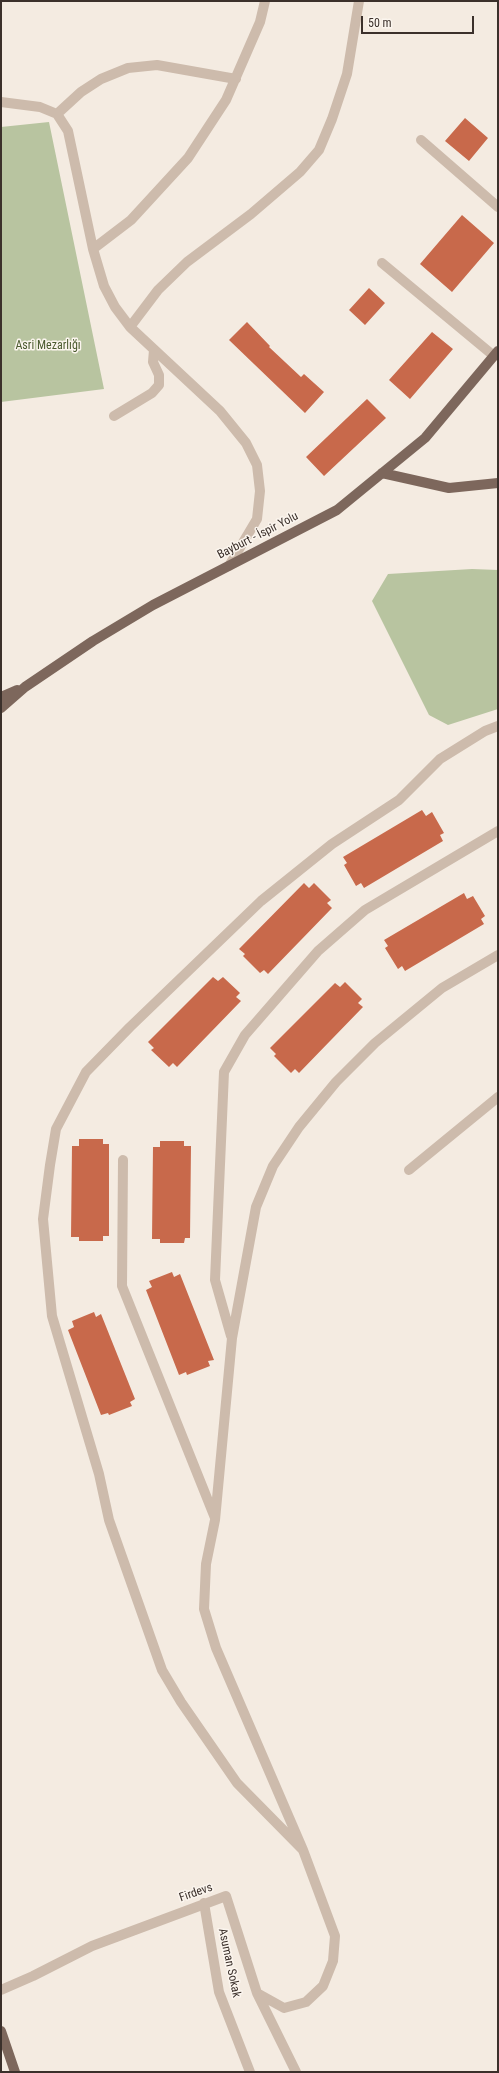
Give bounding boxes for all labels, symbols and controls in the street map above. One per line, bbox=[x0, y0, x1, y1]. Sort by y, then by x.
scale bar bbox=[363, 8, 476, 34]
text: 50 m bbox=[368, 16, 392, 30]
park label: Asri Mezarlığı bbox=[15, 339, 81, 353]
street label: Bayburt - İspir Yolu bbox=[215, 509, 301, 563]
street label: Firdevs bbox=[177, 1881, 215, 1905]
street label: Asuman Sokak bbox=[215, 1927, 243, 1999]

